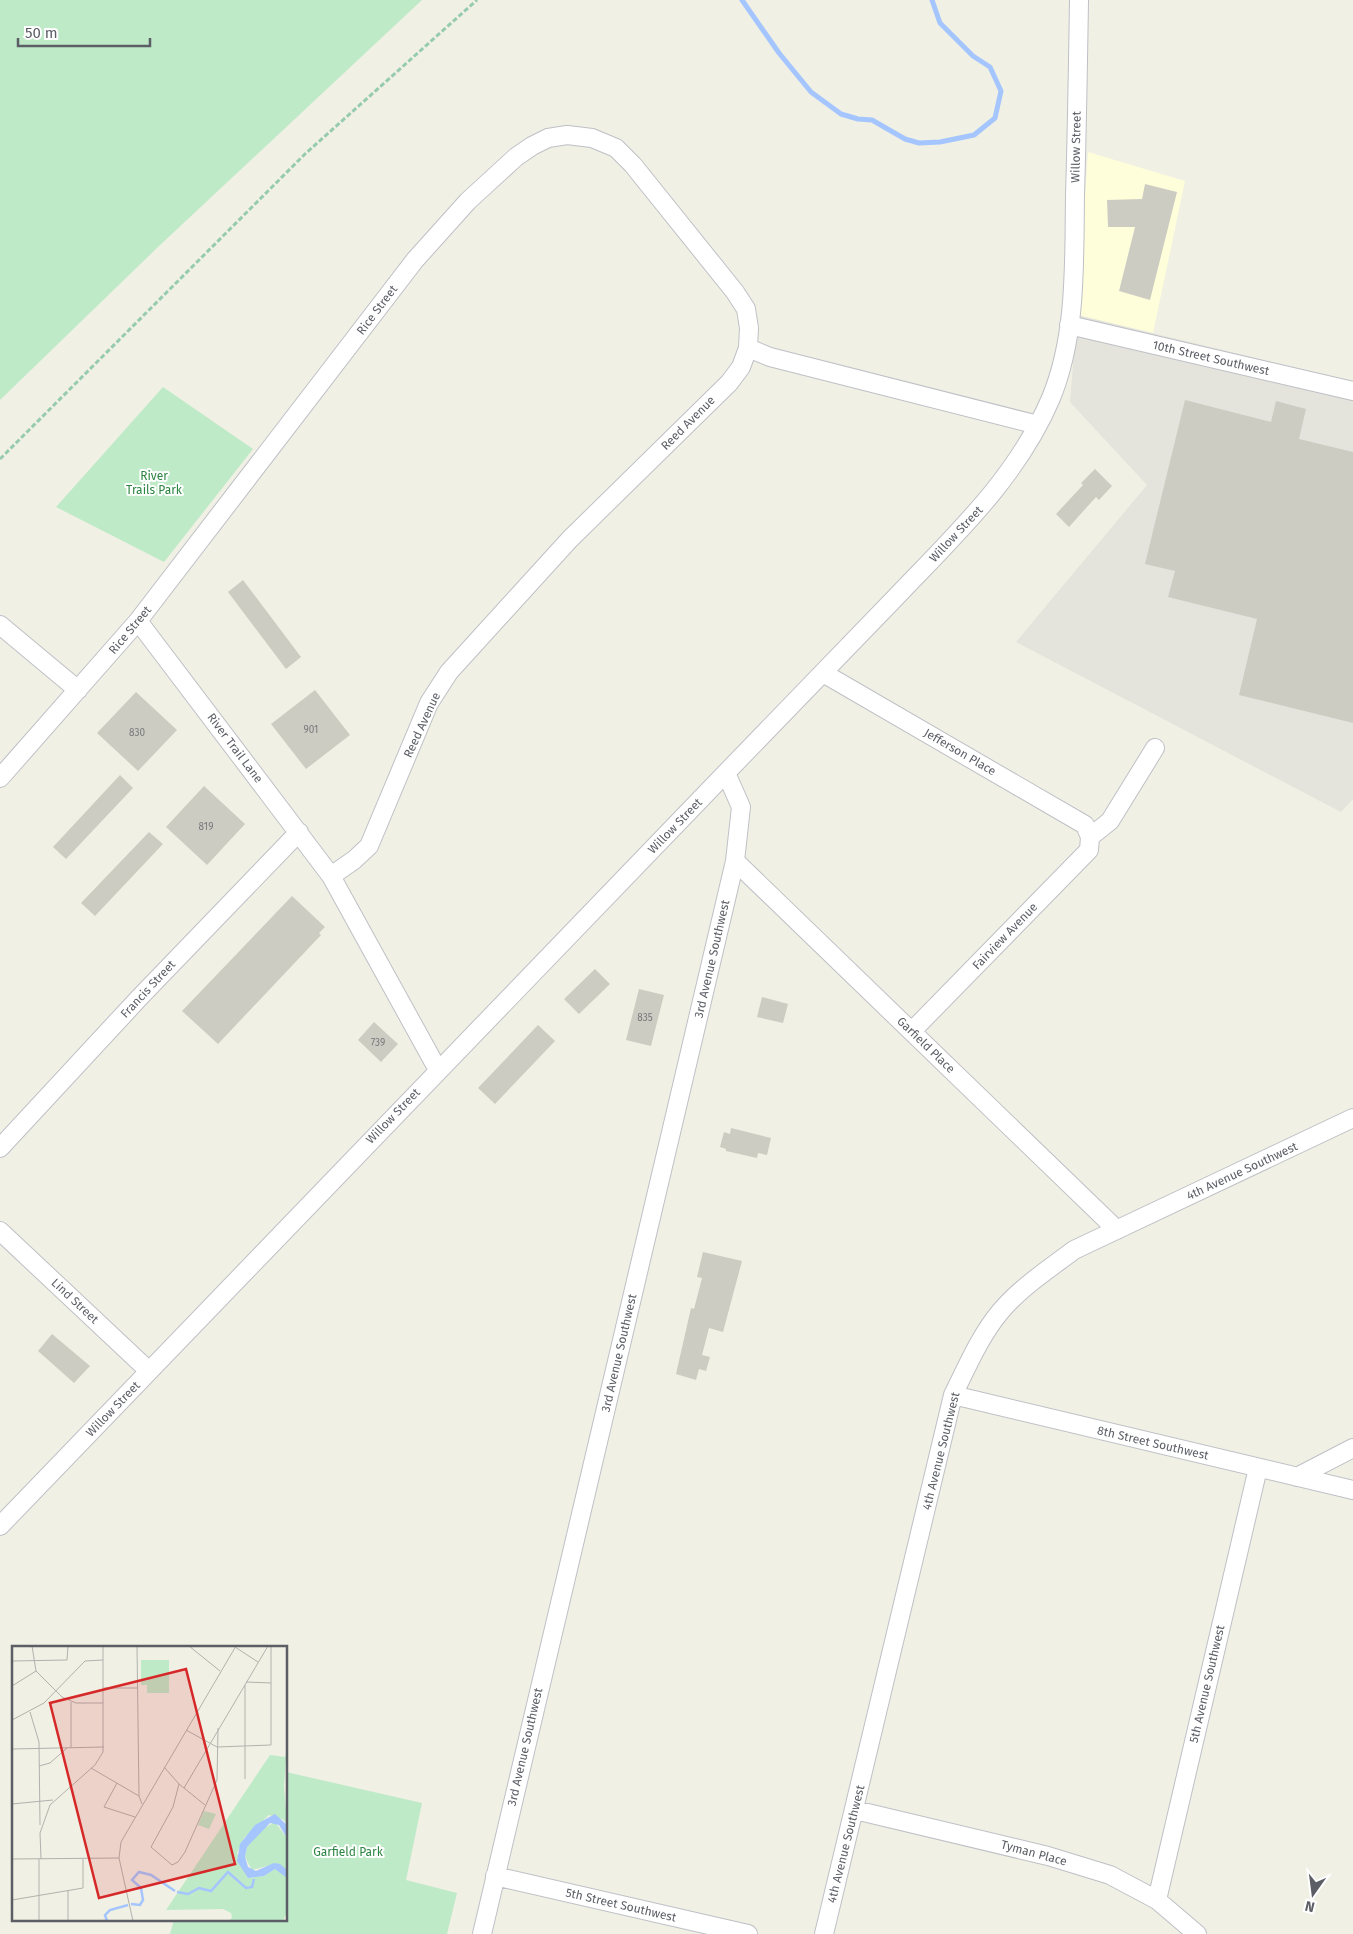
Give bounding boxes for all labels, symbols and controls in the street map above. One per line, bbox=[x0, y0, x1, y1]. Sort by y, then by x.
scale bar bbox=[18, 15, 150, 47]
text: 50 m bbox=[25, 24, 58, 42]
street label: Willow Street bbox=[1068, 110, 1084, 183]
street label: Rice Street bbox=[354, 282, 401, 338]
street label: 10th Street Southwest bbox=[1151, 338, 1271, 378]
street label: Reed Avenue bbox=[658, 393, 718, 453]
park label: River Trails Park bbox=[126, 469, 183, 497]
street label: Willow Street bbox=[926, 503, 986, 565]
street label: Rice Street bbox=[106, 603, 155, 657]
street label: Reed Avenue bbox=[401, 690, 443, 760]
street label: River Trail Lane bbox=[204, 710, 266, 786]
house number: 901 bbox=[304, 724, 318, 736]
street label: Jefferson Place bbox=[922, 726, 998, 778]
house number: 830 bbox=[129, 727, 145, 739]
street label: Willow Street bbox=[645, 795, 705, 857]
house number: 819 bbox=[199, 821, 213, 833]
street label: 3rd Avenue Southwest bbox=[692, 898, 733, 1019]
street label: Fairview Avenue bbox=[970, 900, 1040, 972]
street label: Francis Street bbox=[118, 957, 179, 1021]
house number: 835 bbox=[637, 1012, 653, 1024]
street label: Garfield Place bbox=[894, 1014, 958, 1076]
house number: 739 bbox=[371, 1037, 385, 1049]
street label: Willow Street bbox=[363, 1085, 423, 1147]
street label: 4th Avenue Southwest bbox=[1184, 1139, 1300, 1203]
street label: Lind Street bbox=[49, 1276, 102, 1327]
street label: 3rd Avenue Southwest bbox=[599, 1292, 640, 1413]
street label: Willow Street bbox=[83, 1378, 143, 1440]
street label: 4th Avenue Southwest bbox=[920, 1390, 963, 1511]
street label: 8th Street Southwest bbox=[1096, 1423, 1211, 1463]
street label: 5th Avenue Southwest bbox=[1187, 1623, 1228, 1744]
inset map bbox=[12, 1646, 288, 1922]
street label: 3rd Avenue Southwest bbox=[505, 1686, 546, 1807]
street label: 4th Avenue Southwest bbox=[825, 1783, 868, 1904]
street label: Tyman Place bbox=[1000, 1837, 1068, 1869]
park label: Garfield Park bbox=[313, 1845, 384, 1859]
north arrow bbox=[1288, 1869, 1338, 1919]
street label: 5th Street Southwest bbox=[564, 1885, 678, 1925]
text: N bbox=[1303, 1897, 1317, 1916]

